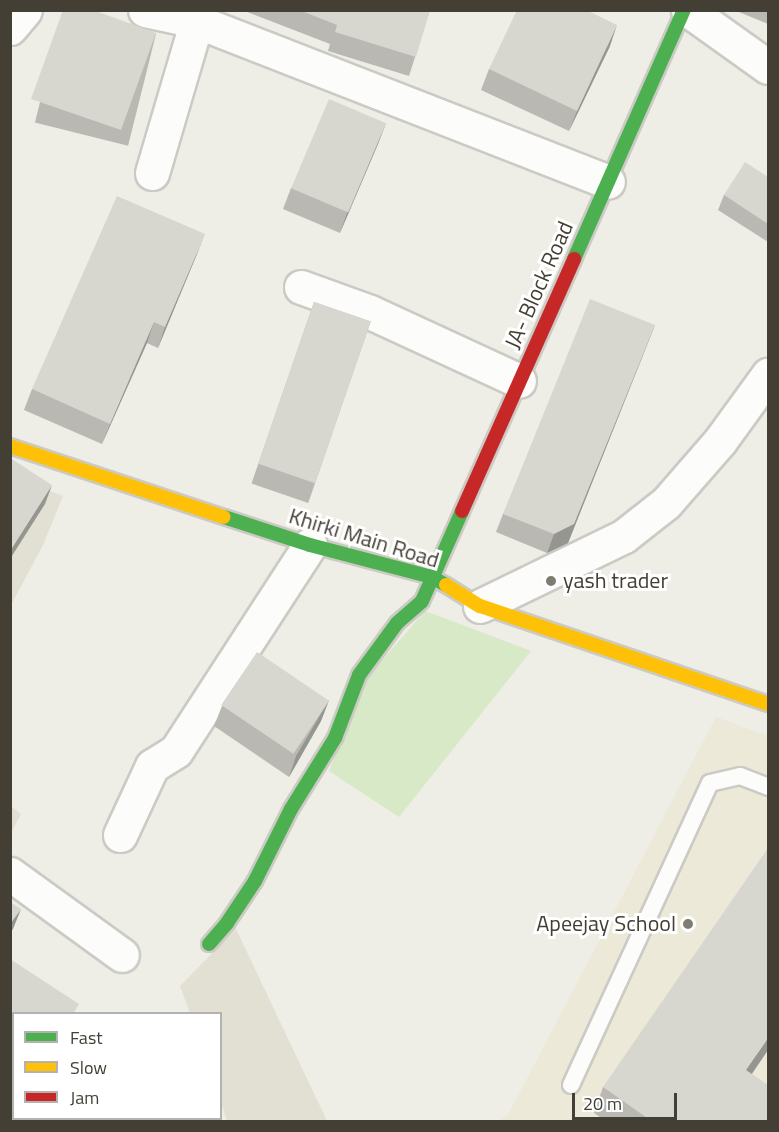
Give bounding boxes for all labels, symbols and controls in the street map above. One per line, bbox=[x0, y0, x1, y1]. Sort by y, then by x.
street label: JA- Block Road bbox=[499, 217, 579, 353]
street label: Khirki Main Road bbox=[286, 503, 442, 573]
place label: yash trader bbox=[563, 568, 668, 594]
marker: yash trader bbox=[544, 574, 558, 588]
place label: Apeejay School bbox=[536, 911, 676, 937]
marker: Apeejay School bbox=[681, 917, 695, 931]
legend bbox=[12, 1012, 222, 1120]
text: Fast bbox=[70, 1024, 103, 1051]
text: Slow bbox=[70, 1054, 107, 1081]
scale bar bbox=[575, 1081, 680, 1119]
text: Jam bbox=[70, 1084, 99, 1111]
text: 20 m bbox=[583, 1090, 622, 1117]

